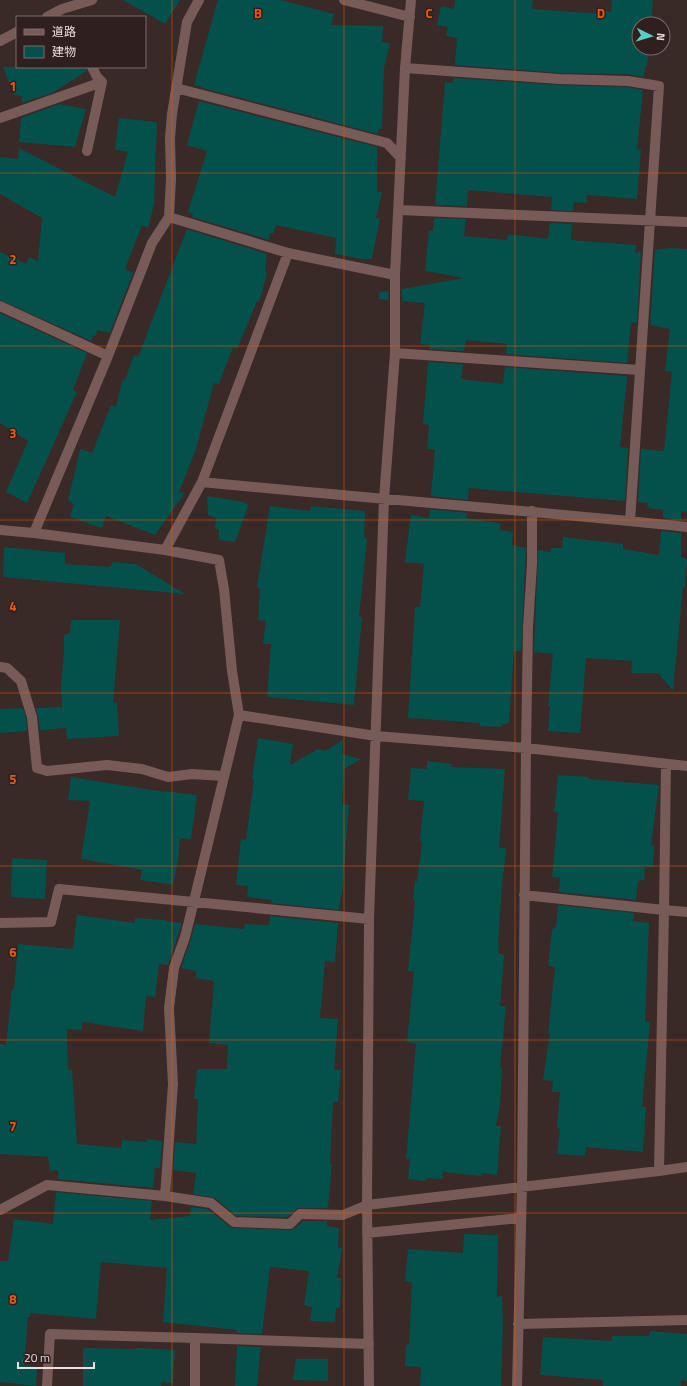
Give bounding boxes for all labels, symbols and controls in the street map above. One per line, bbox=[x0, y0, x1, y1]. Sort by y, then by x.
text: B bbox=[254, 3, 262, 23]
text: C bbox=[425, 3, 433, 23]
text: D bbox=[597, 3, 605, 23]
legend bbox=[16, 16, 146, 68]
north arrow bbox=[631, 16, 671, 56]
text: 道路 bbox=[52, 22, 76, 41]
text: N bbox=[653, 32, 669, 41]
text: 建物 bbox=[52, 42, 76, 61]
text: 1 bbox=[9, 76, 17, 96]
text: 2 bbox=[9, 249, 17, 269]
text: 3 bbox=[9, 423, 17, 443]
text: 4 bbox=[9, 596, 17, 616]
text: 5 bbox=[9, 769, 17, 789]
text: 6 bbox=[9, 942, 17, 962]
text: 7 bbox=[9, 1116, 17, 1136]
text: 8 bbox=[9, 1289, 17, 1309]
scale bar bbox=[18, 1344, 94, 1370]
text: 20 m bbox=[24, 1348, 50, 1367]

